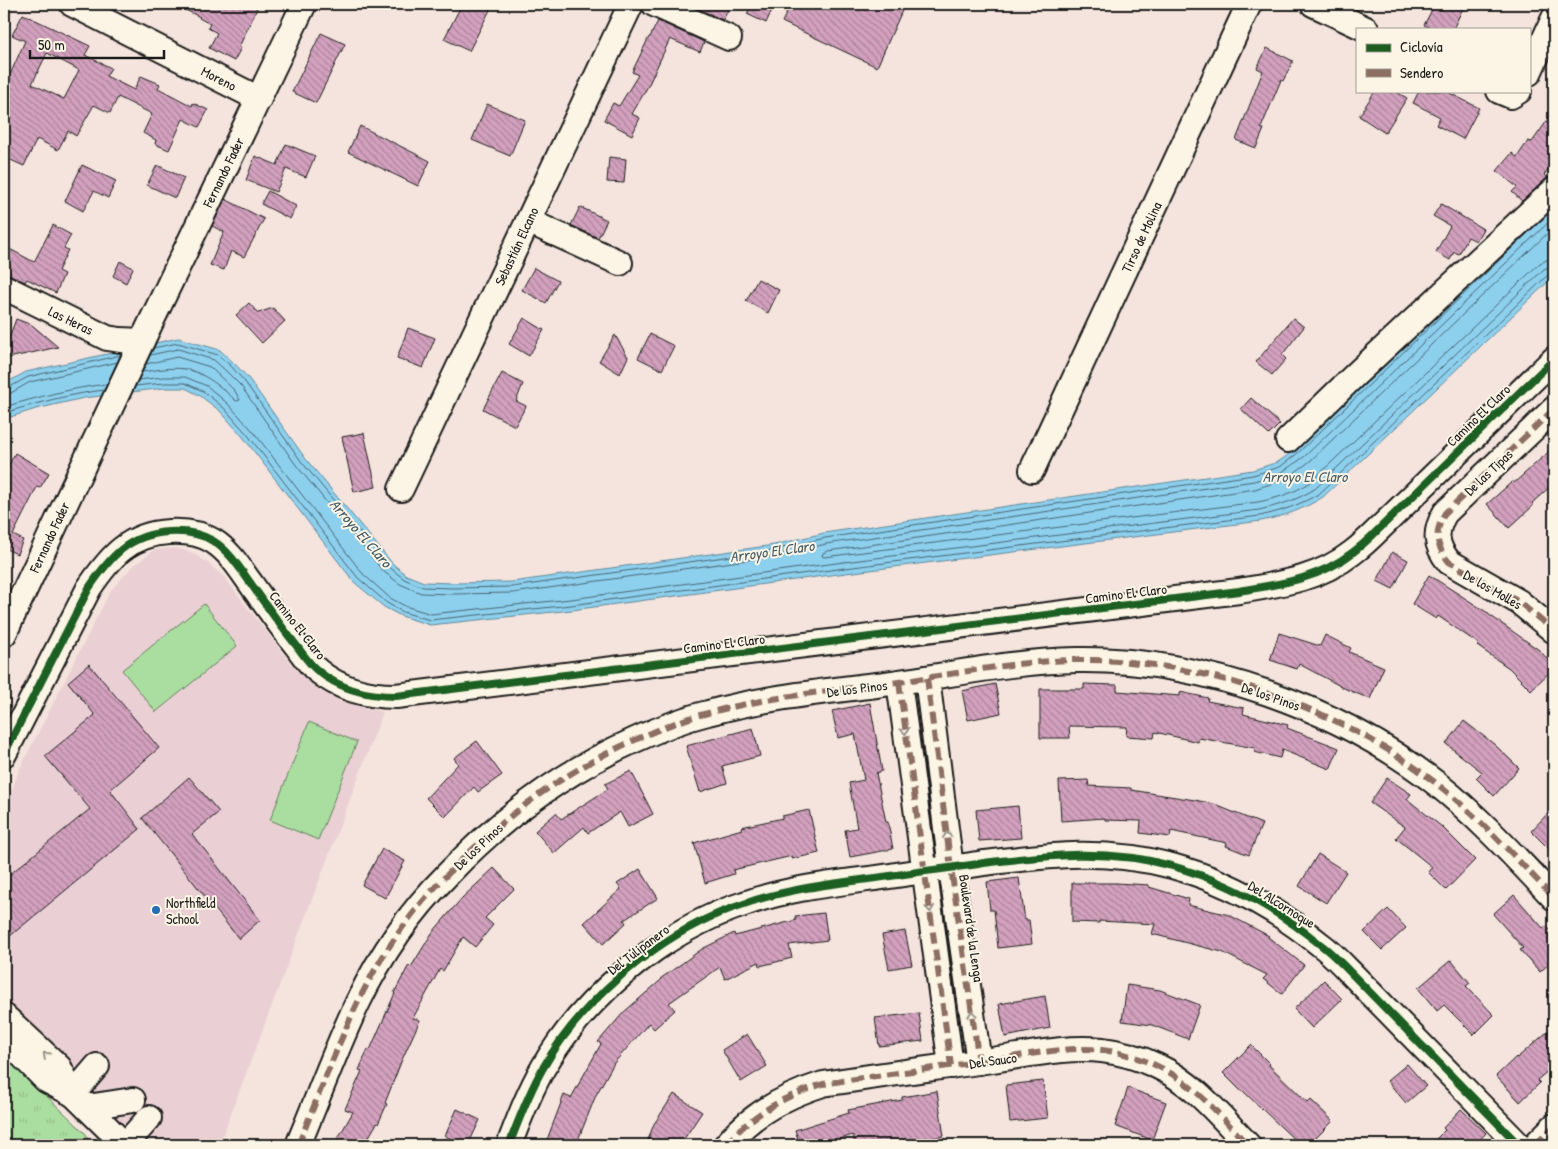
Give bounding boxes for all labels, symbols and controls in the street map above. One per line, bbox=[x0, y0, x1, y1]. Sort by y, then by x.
scale bar bbox=[30, 28, 164, 60]
legend bbox=[1356, 28, 1530, 92]
text: 50 m bbox=[38, 34, 65, 55]
text: Ciclovía bbox=[1400, 36, 1443, 57]
street label: Moreno bbox=[198, 61, 240, 95]
text: Sendero bbox=[1400, 62, 1443, 83]
street label: Fernando Fader bbox=[197, 133, 248, 211]
street label: Tirso de Molina bbox=[1116, 198, 1166, 276]
street label: Sebastián Elcano bbox=[490, 203, 543, 288]
street label: Las Heras bbox=[45, 301, 97, 339]
street label: Camino El Claro bbox=[1442, 379, 1514, 450]
street label: De las Tipas bbox=[1460, 445, 1517, 500]
water label: Arroyo El Claro bbox=[1263, 466, 1348, 487]
water label: Arroyo El Claro bbox=[325, 494, 397, 573]
street label: Fernando Fader bbox=[24, 498, 74, 576]
water label: Arroyo El Claro bbox=[729, 535, 816, 567]
street label: De los Molles bbox=[1460, 565, 1526, 613]
street label: Camino El Claro bbox=[1084, 579, 1168, 607]
street label: Camino El Claro bbox=[265, 587, 331, 663]
street label: Camino El Claro bbox=[682, 629, 766, 657]
street label: De los Pinos bbox=[826, 675, 888, 701]
street label: De los Pinos bbox=[1239, 677, 1303, 715]
one-way arrow bbox=[900, 726, 910, 735]
street label: De los Pinos bbox=[449, 818, 507, 874]
one-way arrow bbox=[942, 831, 953, 839]
street label: Boulevard de la Lenga bbox=[954, 873, 989, 984]
street label: Del Alcornoque bbox=[1244, 876, 1320, 933]
place label: Northfield School bbox=[166, 893, 216, 928]
marker: Northfield School bbox=[150, 904, 162, 916]
one-way arrow bbox=[924, 905, 935, 913]
street label: Del Tulipanero bbox=[603, 919, 674, 979]
one-way arrow bbox=[967, 1009, 978, 1017]
street label: Del Sauco bbox=[968, 1047, 1018, 1073]
one-way arrow bbox=[42, 1052, 51, 1061]

